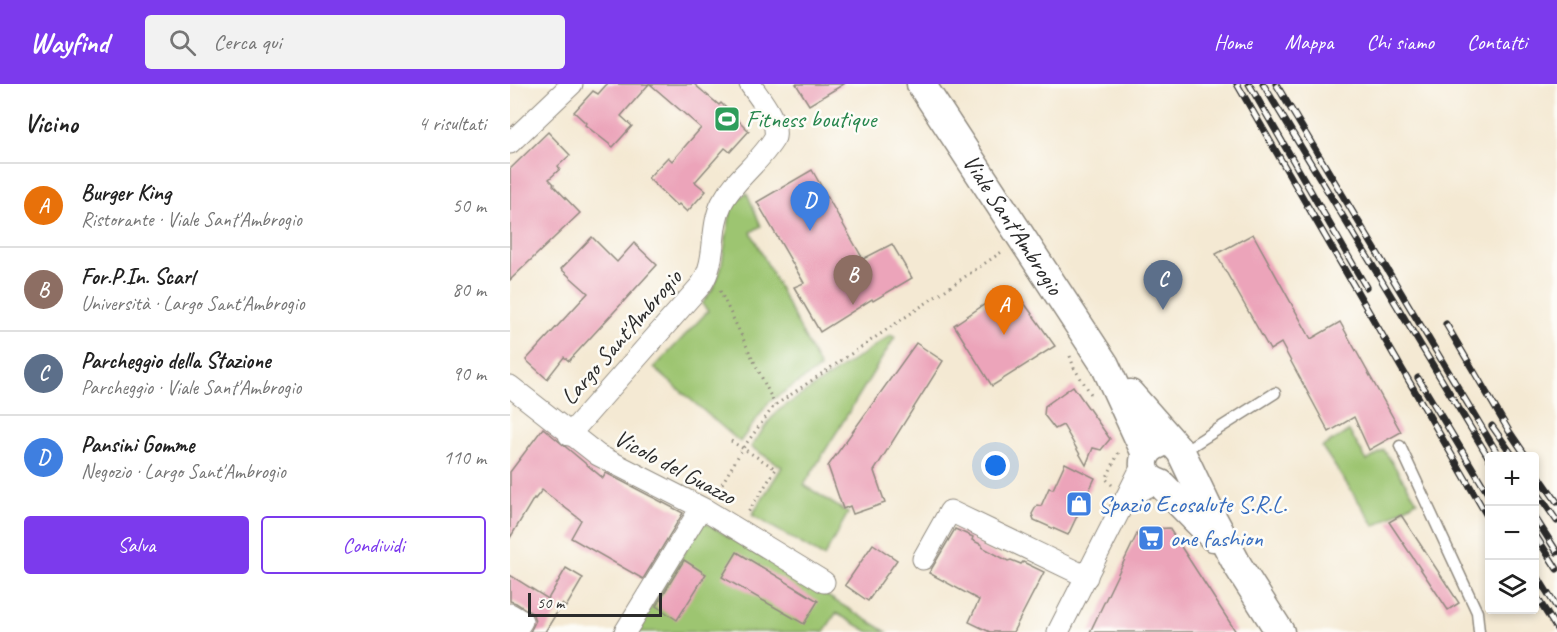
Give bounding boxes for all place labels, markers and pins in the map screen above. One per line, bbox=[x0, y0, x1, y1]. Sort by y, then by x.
sports icon: Fitness boutique bbox=[712, 104, 742, 134]
place label: Fitness boutique bbox=[746, 104, 878, 134]
pin: D bbox=[790, 182, 830, 231]
pin: B bbox=[834, 256, 872, 305]
pin: C bbox=[1144, 260, 1182, 310]
pin: A bbox=[984, 286, 1024, 335]
shop icon: Spazio Ecosalute S.R.L. bbox=[1064, 489, 1094, 519]
place label: Spazio Ecosalute S.R.L. bbox=[1098, 489, 1287, 519]
supermarket icon: one fashion bbox=[1136, 523, 1166, 553]
place label: one fashion bbox=[1170, 523, 1263, 553]

